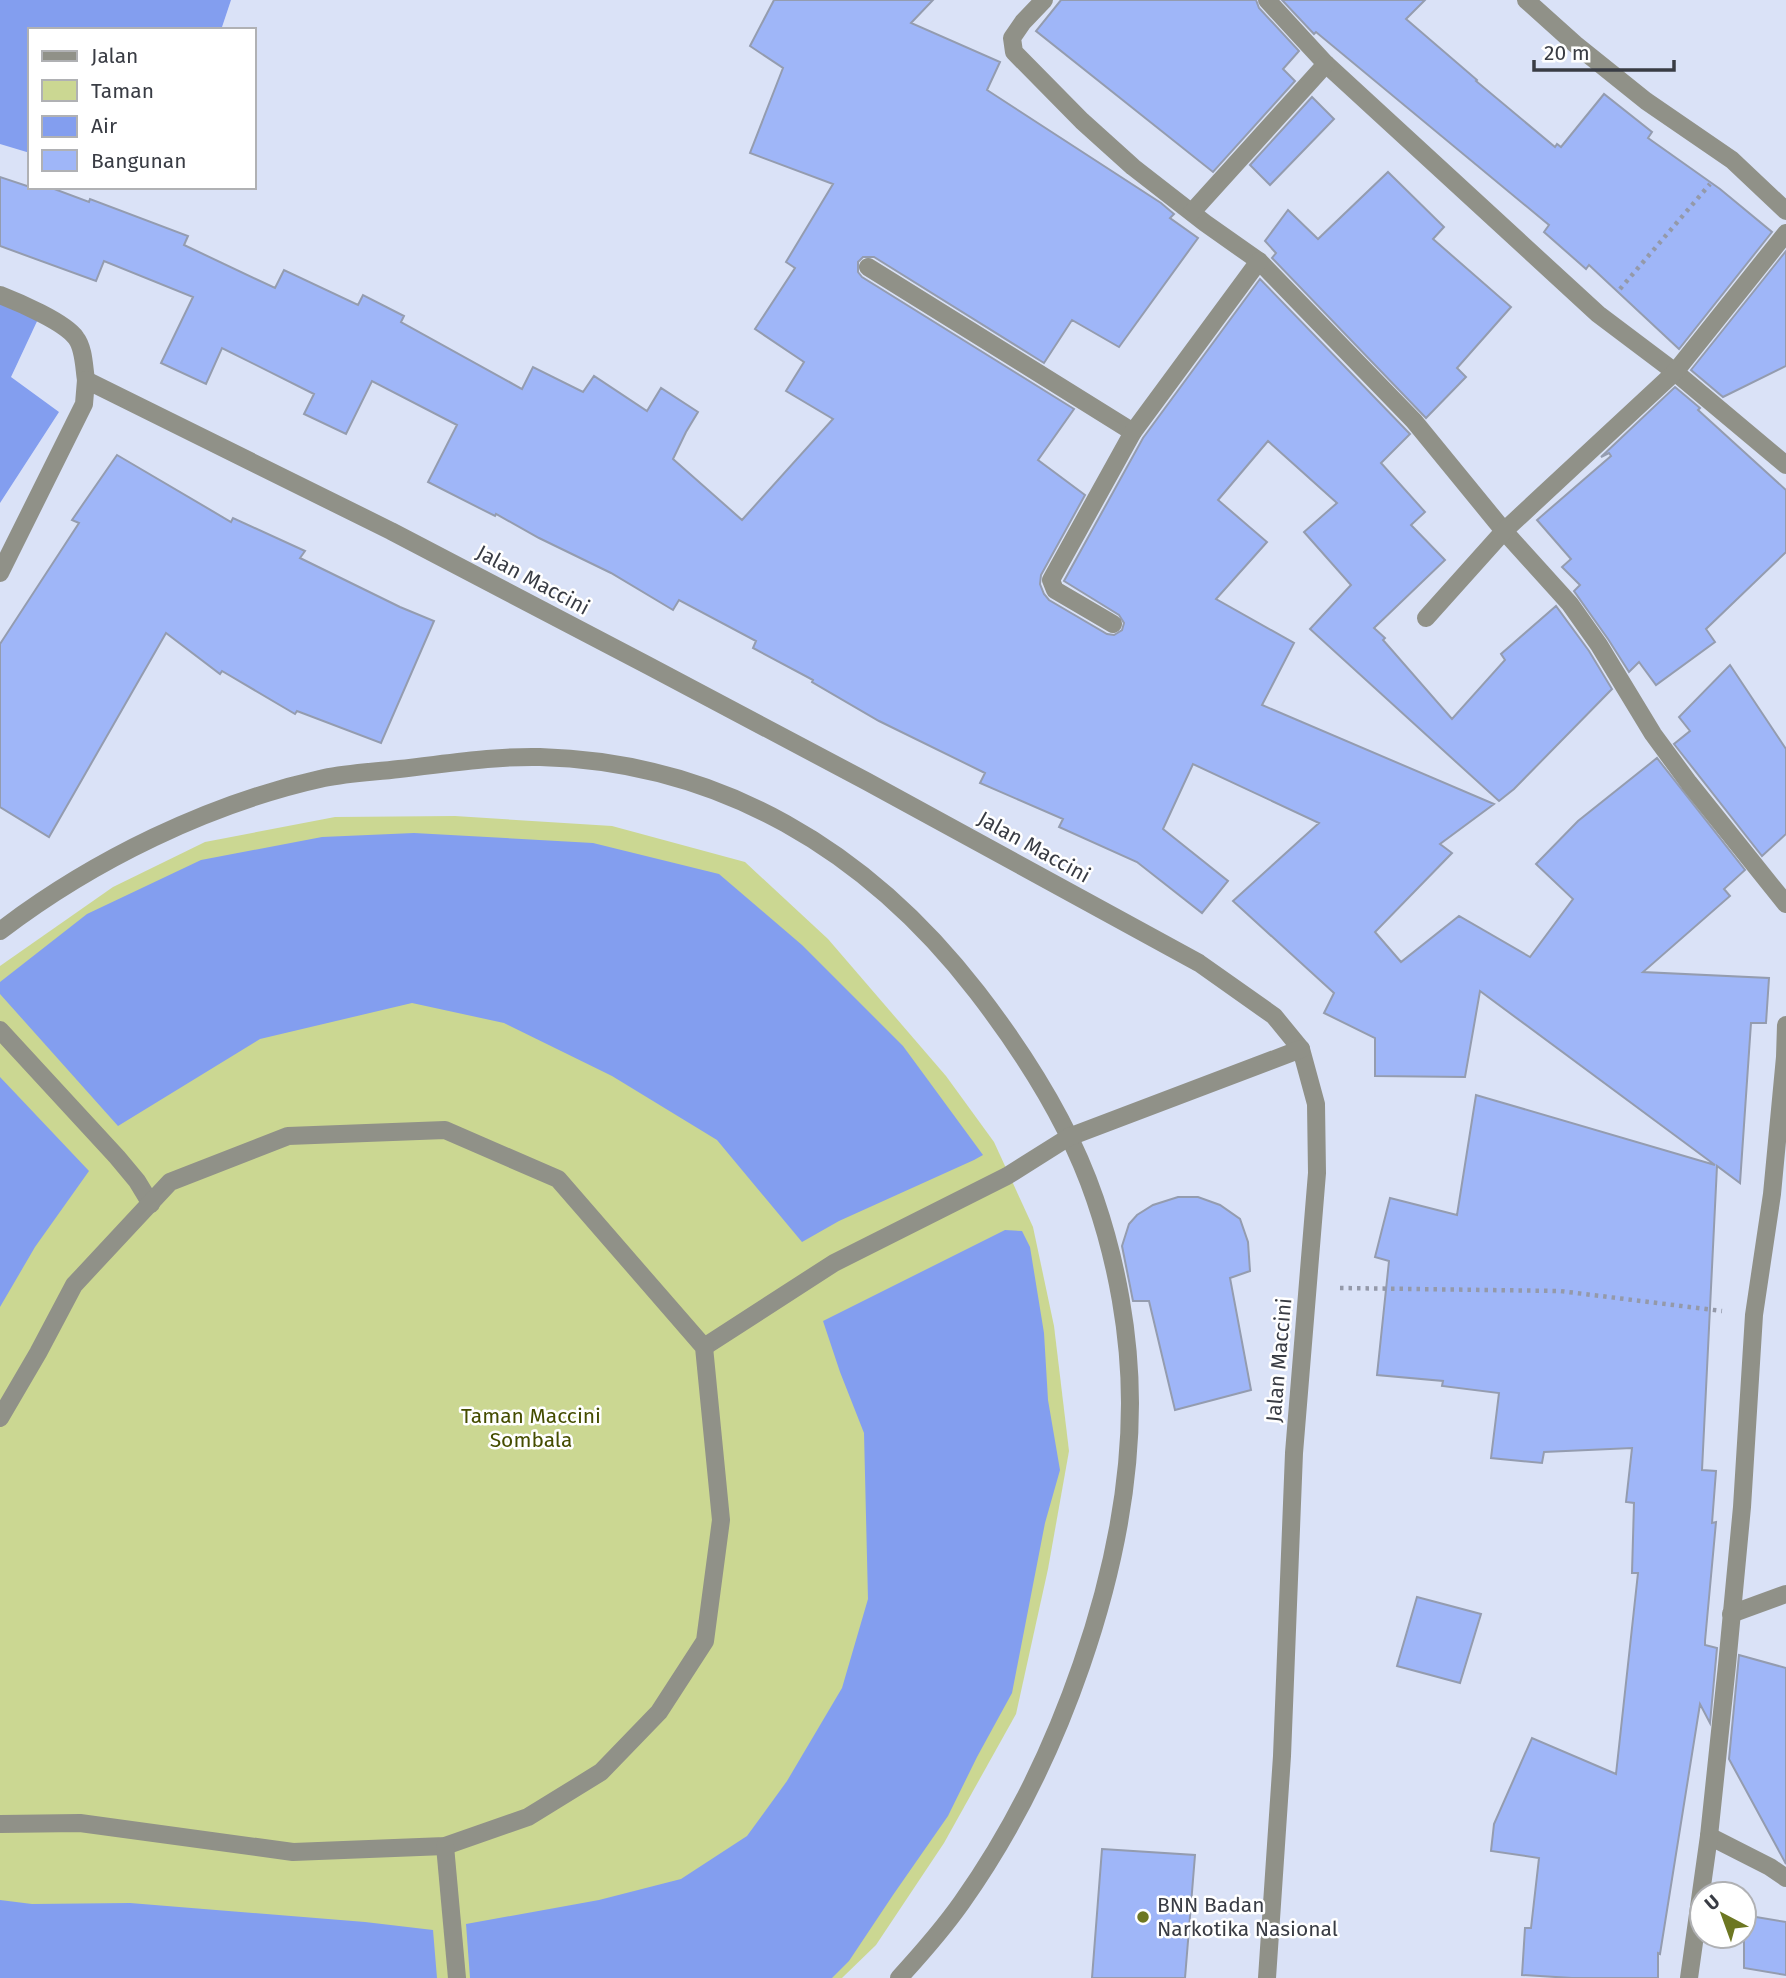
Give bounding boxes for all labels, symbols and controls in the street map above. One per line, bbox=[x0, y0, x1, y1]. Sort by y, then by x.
legend bbox=[28, 28, 256, 189]
scale bar bbox=[1534, 28, 1674, 72]
text: 20 m bbox=[1544, 40, 1590, 66]
text: Jalan bbox=[91, 43, 138, 69]
text: Taman bbox=[91, 78, 154, 104]
text: Air bbox=[91, 113, 117, 139]
text: Bangunan bbox=[91, 148, 186, 174]
street label: Jalan Maccini bbox=[472, 539, 594, 621]
street label: Jalan Maccini bbox=[973, 805, 1095, 889]
street label: Jalan Maccini bbox=[1261, 1297, 1297, 1423]
park label: Taman Maccini Sombala bbox=[461, 1403, 601, 1453]
north arrow bbox=[1688, 1880, 1758, 1950]
text: U bbox=[1700, 1890, 1724, 1915]
place label: BNN Badan Narkotika Nasional bbox=[1157, 1892, 1338, 1942]
marker: BNN Badan Narkotika Nasional bbox=[1135, 1909, 1151, 1925]

